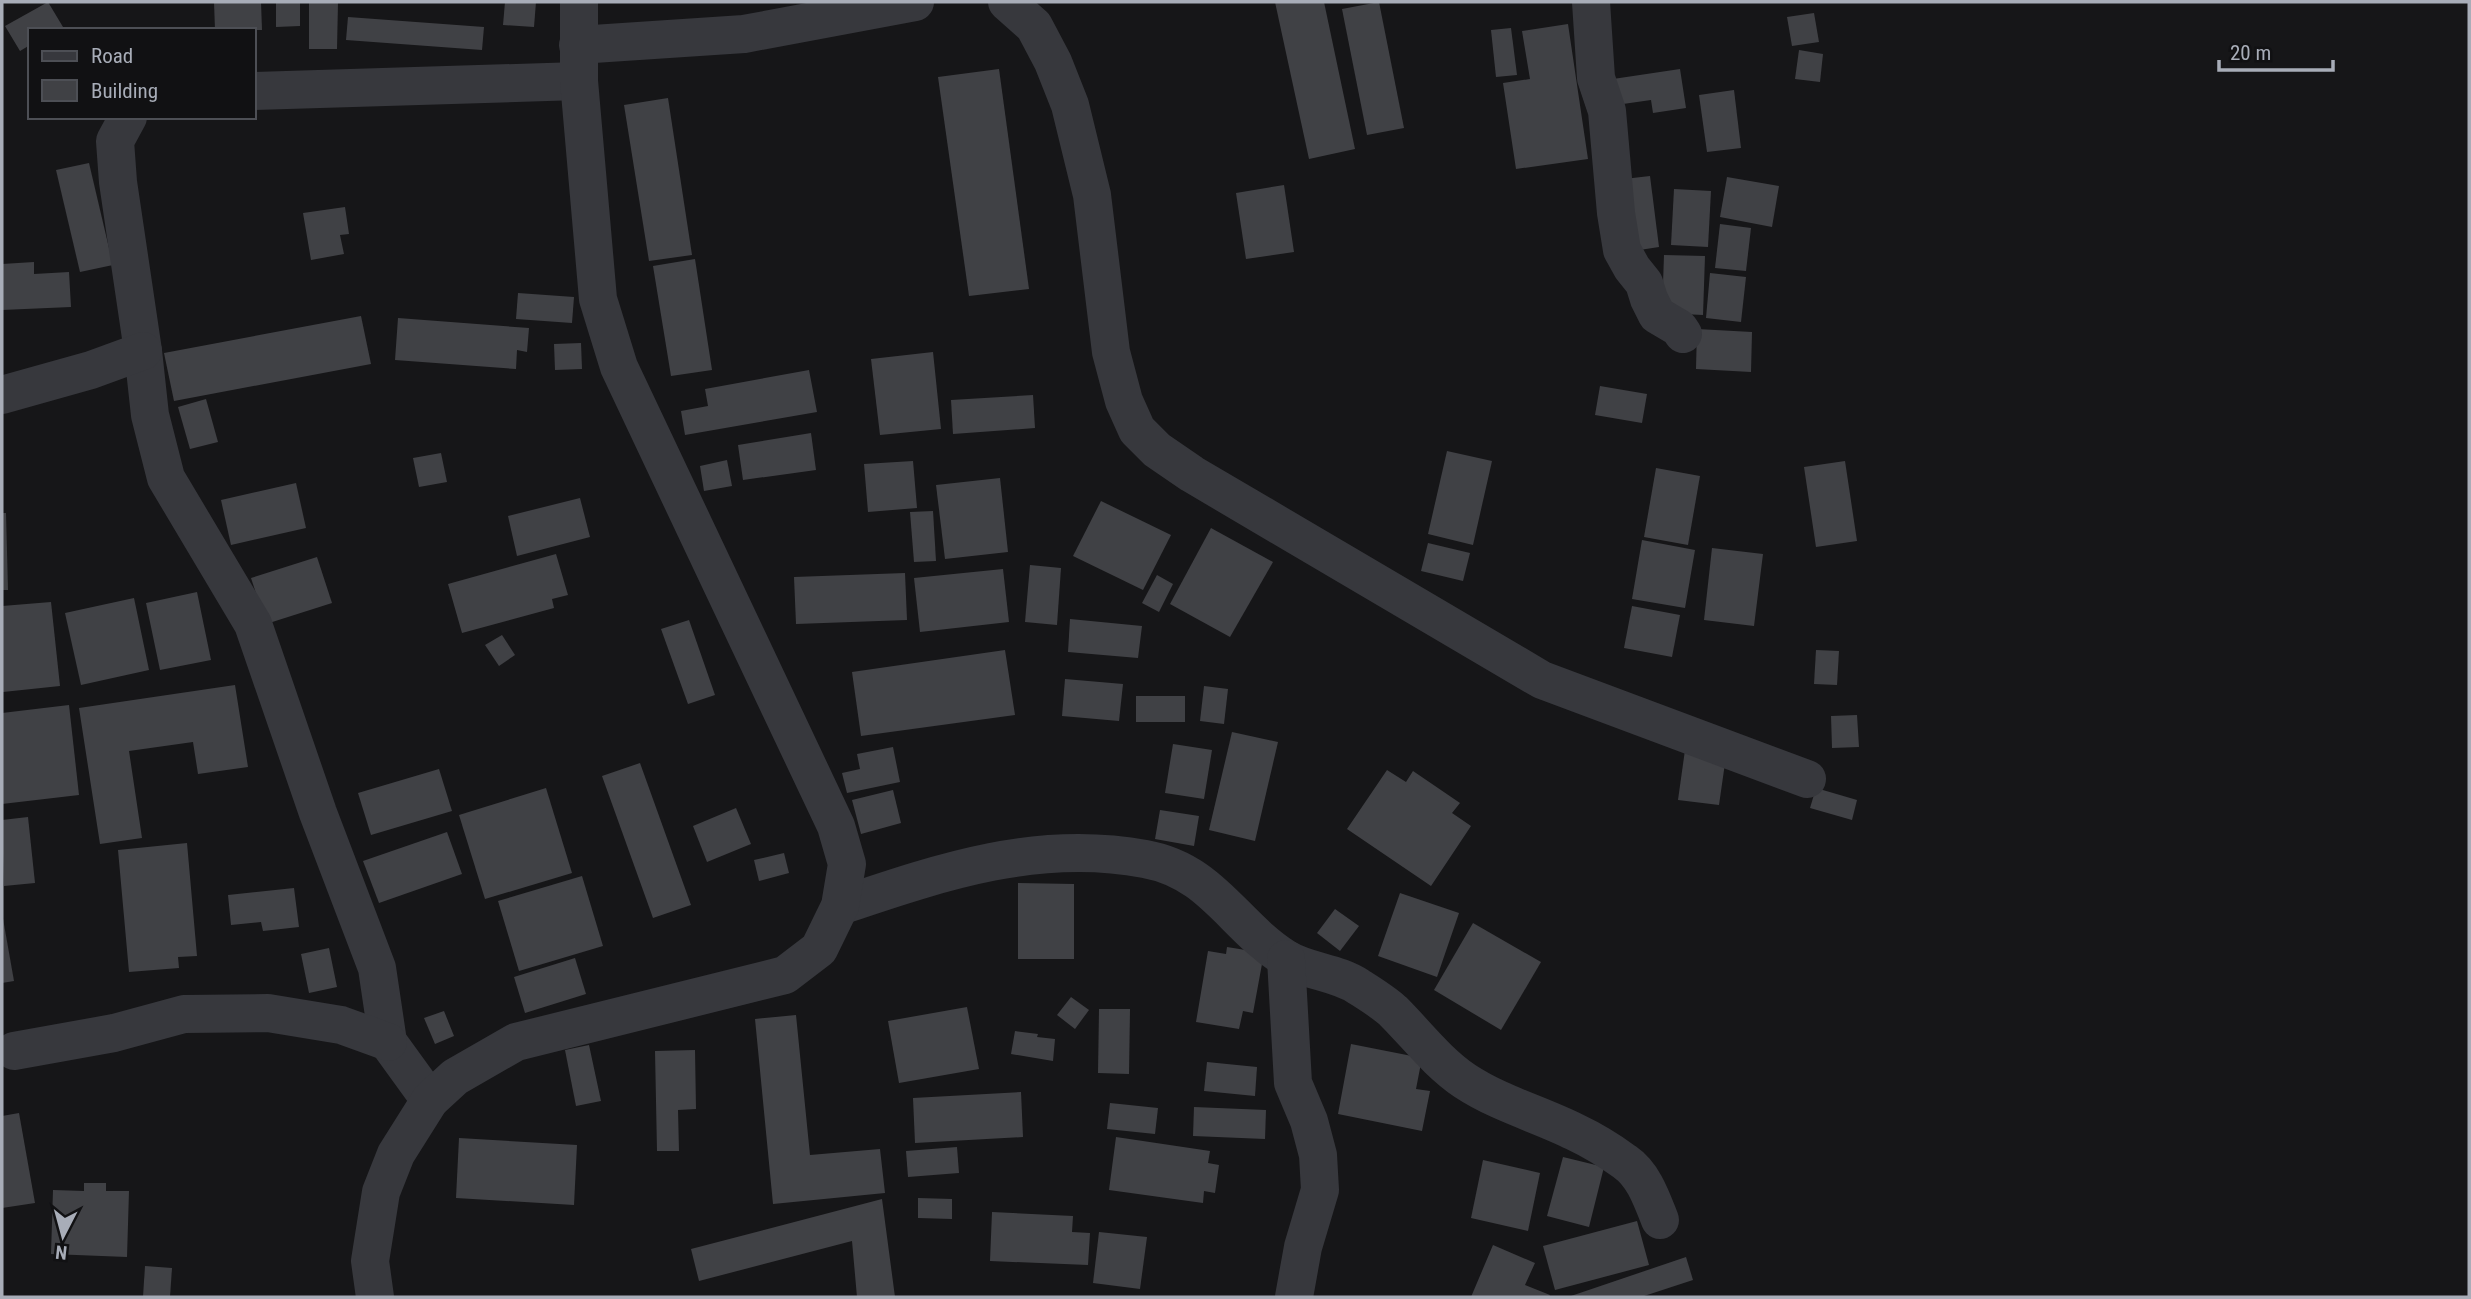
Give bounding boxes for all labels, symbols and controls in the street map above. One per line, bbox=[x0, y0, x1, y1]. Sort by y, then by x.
legend bbox=[28, 28, 256, 119]
scale bar bbox=[2219, 28, 2333, 72]
text: 20 m bbox=[2230, 41, 2271, 65]
text: Road bbox=[91, 44, 133, 68]
text: Building bbox=[91, 79, 158, 103]
north arrow bbox=[28, 1201, 98, 1271]
text: N bbox=[54, 1240, 68, 1264]

